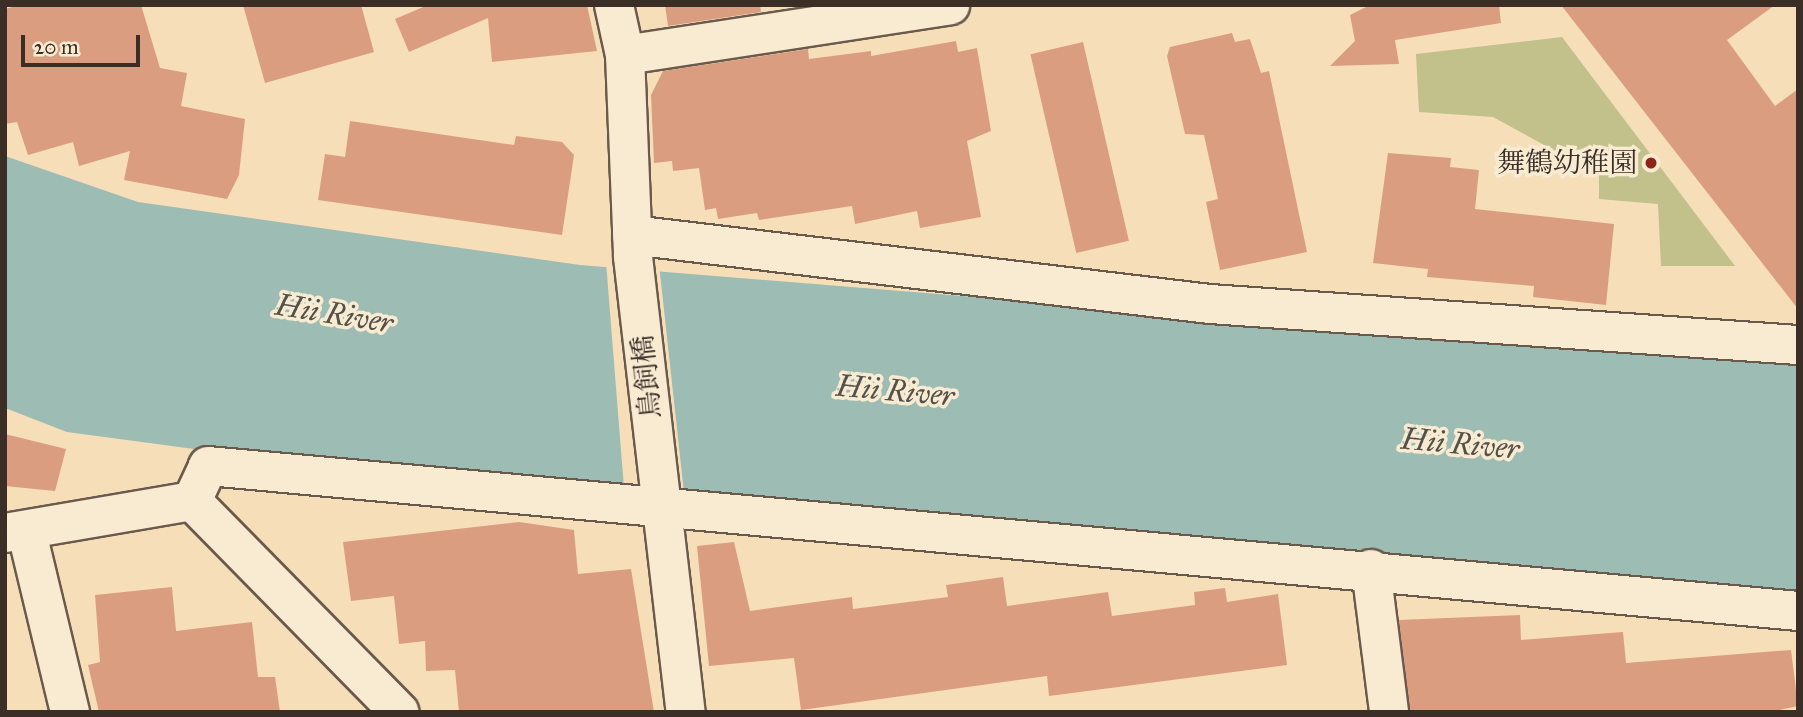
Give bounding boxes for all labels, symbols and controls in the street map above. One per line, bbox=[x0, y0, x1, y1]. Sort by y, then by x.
scale bar bbox=[24, 21, 144, 65]
text: 20 m bbox=[34, 34, 79, 60]
place label: 舞鶴幼稚園 bbox=[1497, 146, 1637, 180]
marker: 舞鶴幼稚園 bbox=[1643, 155, 1659, 171]
water label: Hii River bbox=[273, 287, 395, 341]
street label: 鳥飼橋 bbox=[626, 333, 668, 421]
water label: Hii River bbox=[834, 368, 956, 414]
water label: Hii River bbox=[1399, 421, 1521, 467]

